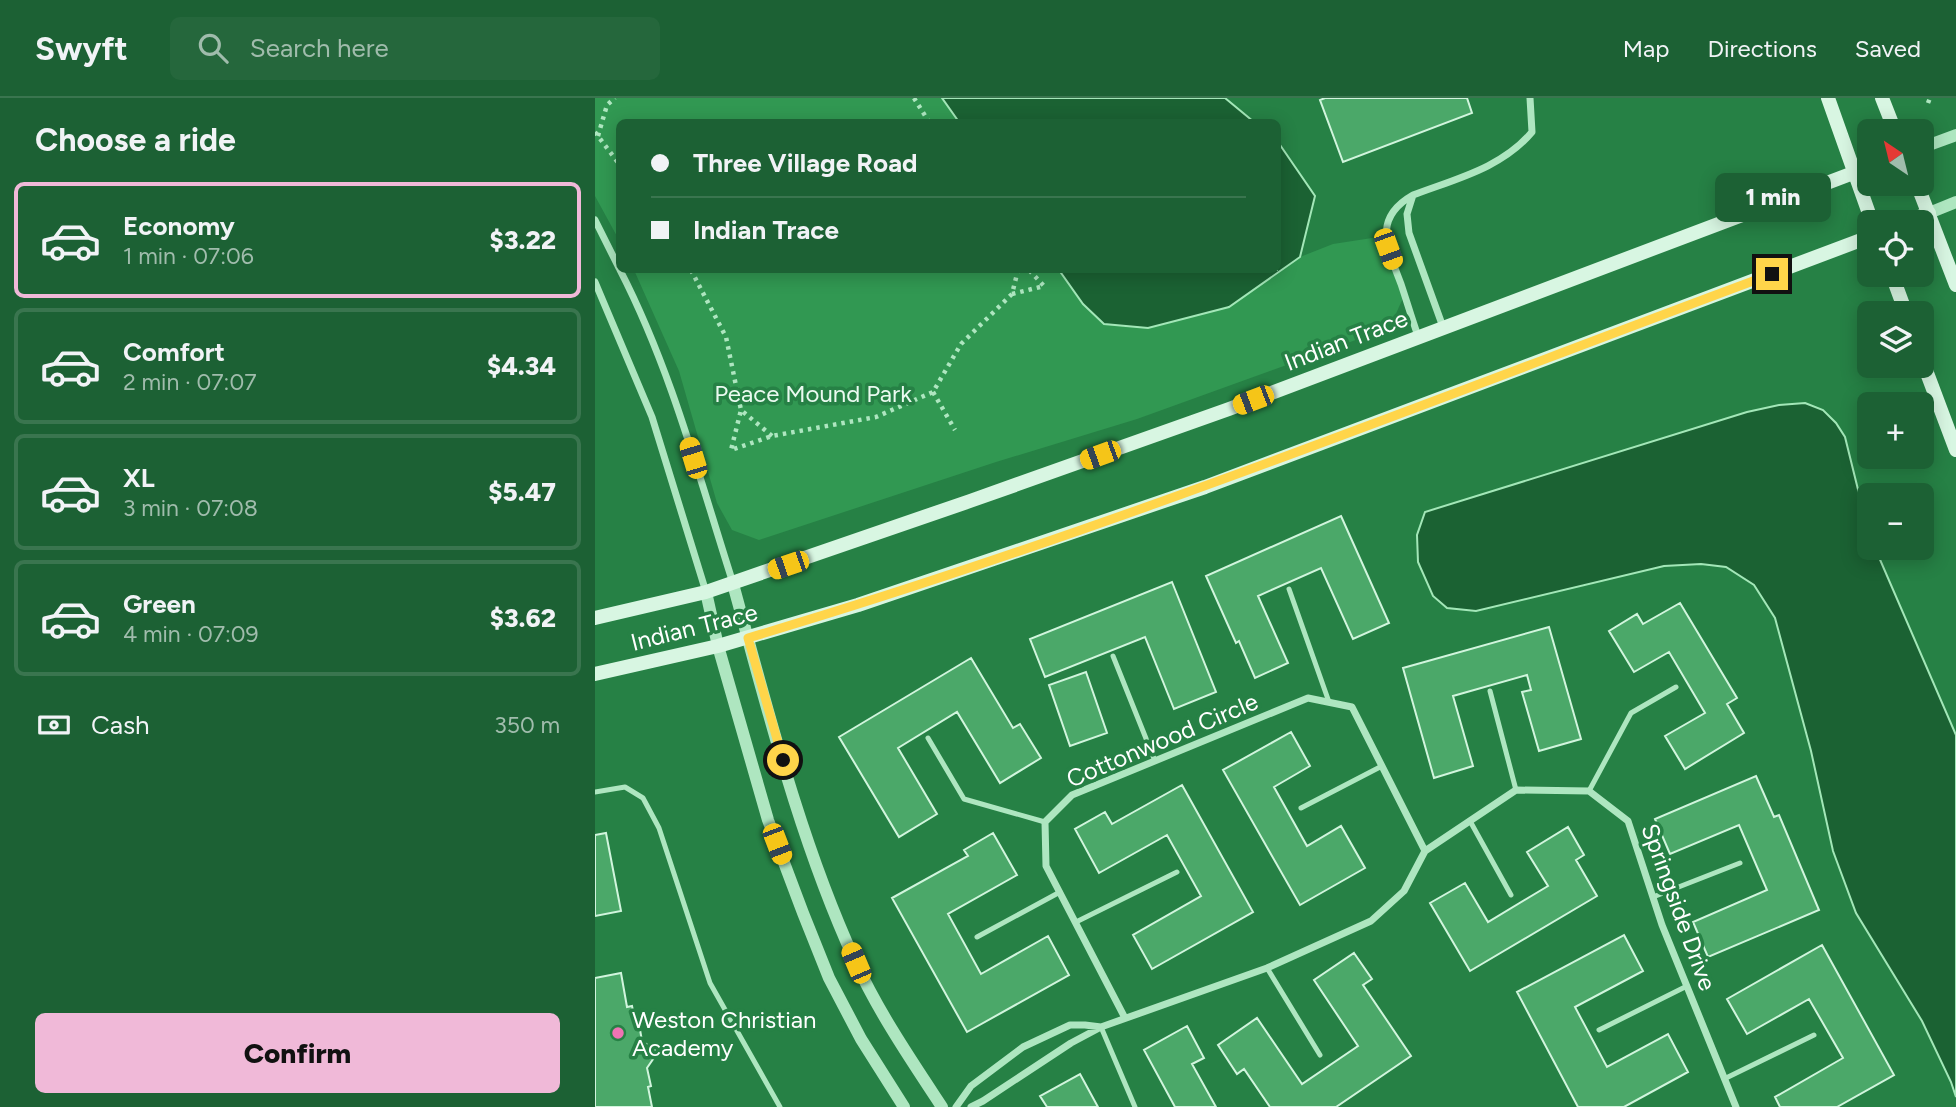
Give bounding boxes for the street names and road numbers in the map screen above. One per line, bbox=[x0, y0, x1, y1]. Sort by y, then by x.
street label: Indian Trace bbox=[1280, 303, 1412, 377]
street label: Indian Trace bbox=[628, 597, 760, 657]
street label: Cottonwood Circle bbox=[1062, 687, 1262, 793]
street label: Springside Drive bbox=[1635, 820, 1723, 994]

